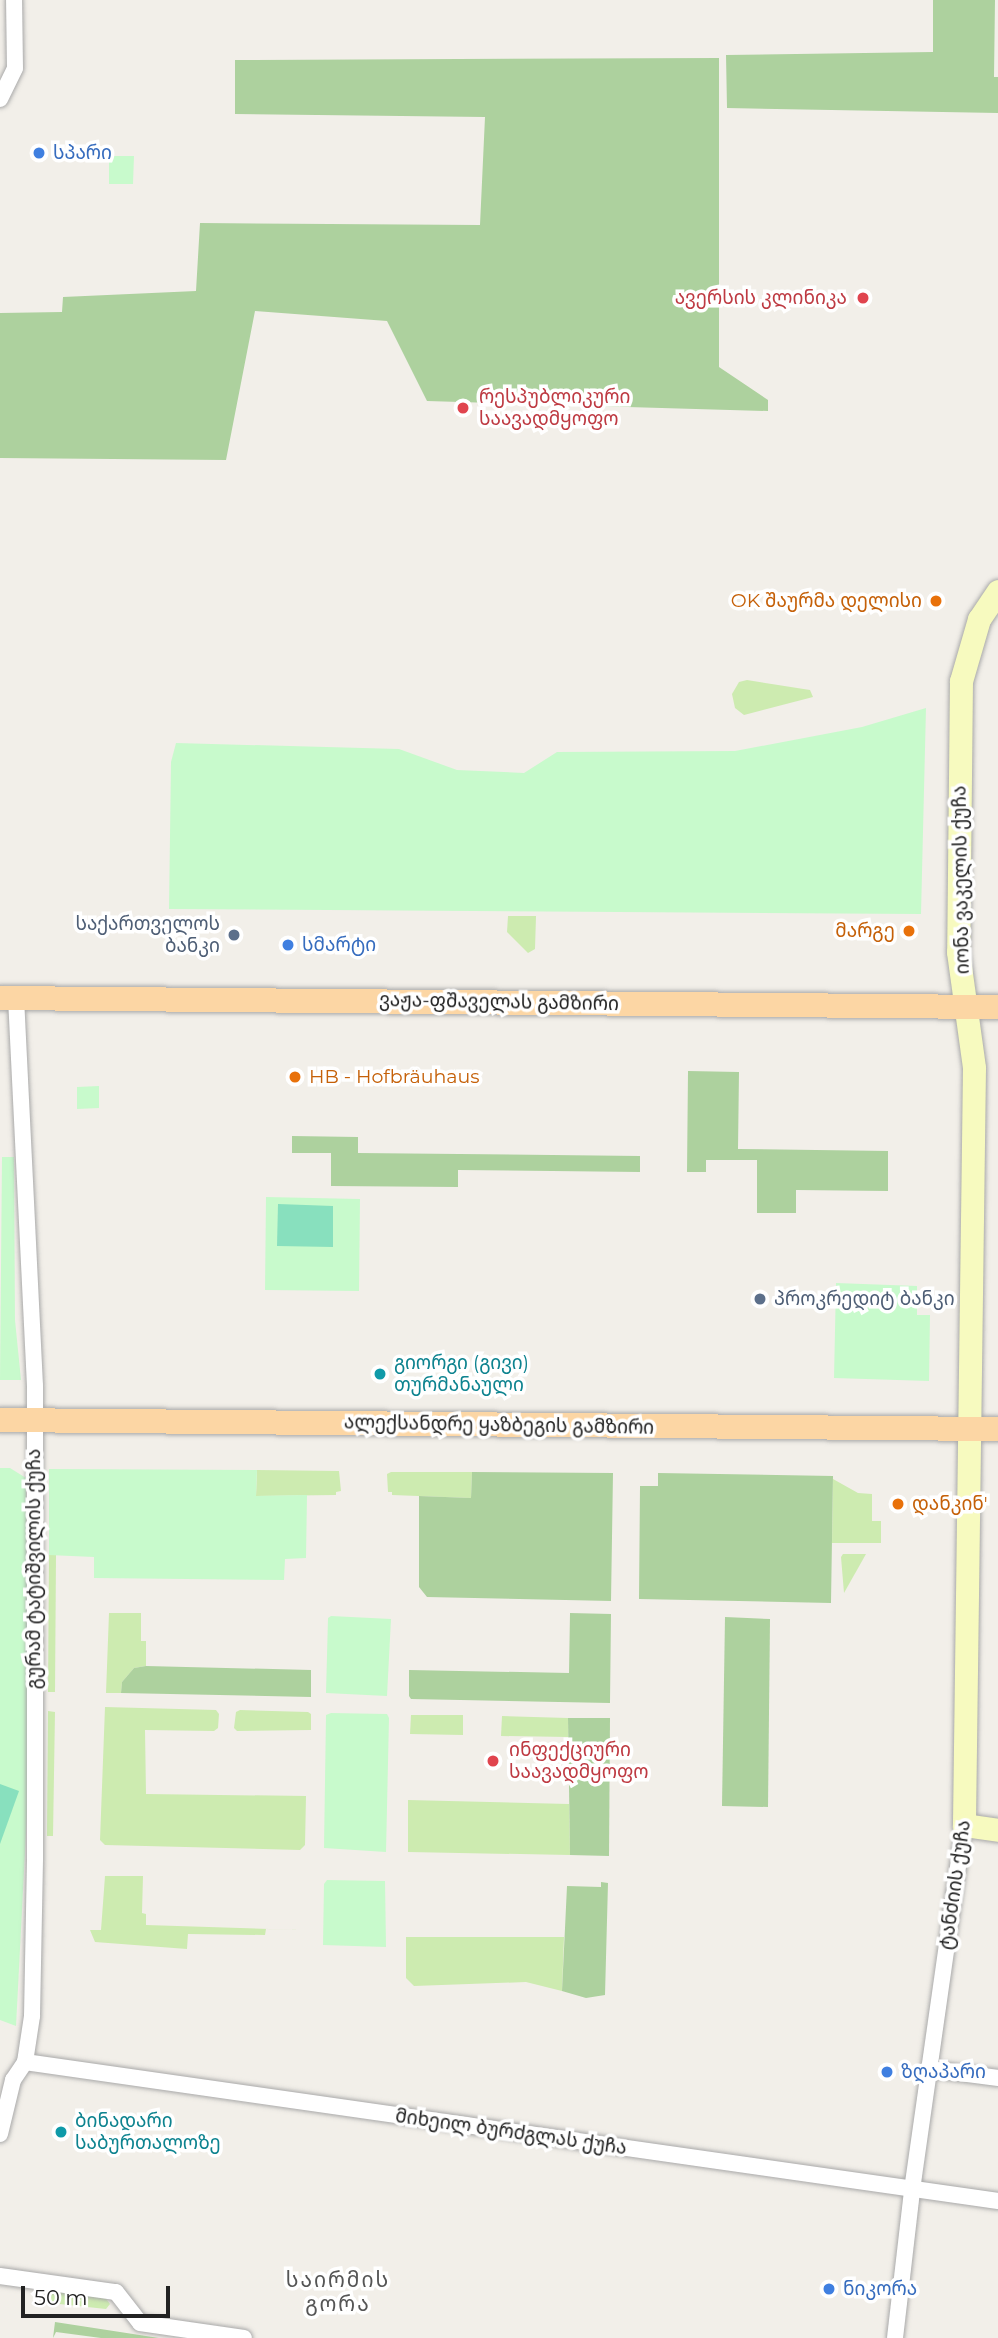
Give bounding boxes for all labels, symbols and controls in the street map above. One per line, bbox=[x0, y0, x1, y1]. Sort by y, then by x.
place label: სპარი bbox=[53, 142, 112, 164]
marker: სპარი bbox=[31, 145, 47, 161]
place label: ავერსის კლინიკა bbox=[675, 287, 847, 309]
marker: ავერსის კლინიკა bbox=[853, 288, 873, 308]
place label: რესპუბლიკური საავადმყოფო bbox=[479, 386, 630, 430]
marker: რესპუბლიკური საავადმყოფო bbox=[453, 398, 473, 418]
place label: OK შაურმა დელისი bbox=[731, 590, 922, 612]
marker: OK შაურმა დელისი bbox=[928, 593, 944, 609]
street label: იონა ვაკელის ქუჩა bbox=[948, 786, 974, 974]
place label: საქართველოს ბანკი bbox=[75, 913, 220, 957]
place label: მარგე bbox=[835, 920, 895, 942]
marker: მარგე bbox=[901, 923, 917, 939]
marker: საქართველოს ბანკი bbox=[226, 927, 242, 943]
place label: სმარტი bbox=[302, 934, 376, 956]
marker: სმარტი bbox=[280, 937, 296, 953]
street label: ვაჟა-ფშაველას გამზირი bbox=[379, 989, 619, 1015]
place label: HB - Hofbräuhaus bbox=[309, 1066, 480, 1088]
marker: HB - Hofbräuhaus bbox=[287, 1069, 303, 1085]
place label: პროკრედიტ ბანკი bbox=[774, 1288, 955, 1310]
marker: პროკრედიტ ბანკი bbox=[752, 1291, 768, 1307]
place label: გიორგი (გივი) თურმანაული bbox=[394, 1352, 529, 1396]
marker: გიორგი (გივი) თურმანაული bbox=[372, 1366, 388, 1382]
street label: ალექსანდრე ყაზბეგის გამზირი bbox=[344, 1411, 654, 1439]
street label: გურამ ტატიშვილის ქუჩა bbox=[23, 1449, 45, 1689]
place label: დანკინ' bbox=[912, 1493, 988, 1515]
marker: დანკინ' bbox=[890, 1496, 906, 1512]
place label: ინფექციური საავადმყოფო bbox=[509, 1739, 648, 1783]
marker: ინფექციური საავადმყოფო bbox=[483, 1751, 503, 1771]
street label: ტანძიის ქუჩა bbox=[935, 1819, 975, 1951]
place label: ზღაპარი bbox=[901, 2061, 986, 2083]
marker: ზღაპარი bbox=[879, 2064, 895, 2080]
street label: მიხეილ ბურძგლას ქუჩა bbox=[394, 2104, 628, 2160]
place label: ბინადარი საბურთალოზე bbox=[75, 2110, 221, 2154]
marker: ბინადარი საბურთალოზე bbox=[53, 2124, 69, 2140]
district label: საირმის გორა bbox=[287, 2267, 389, 2317]
scale bar bbox=[24, 2272, 173, 2316]
place label: ნიკორა bbox=[843, 2278, 917, 2300]
marker: ნიკორა bbox=[821, 2281, 837, 2297]
text: 50 m bbox=[34, 2285, 88, 2310]

